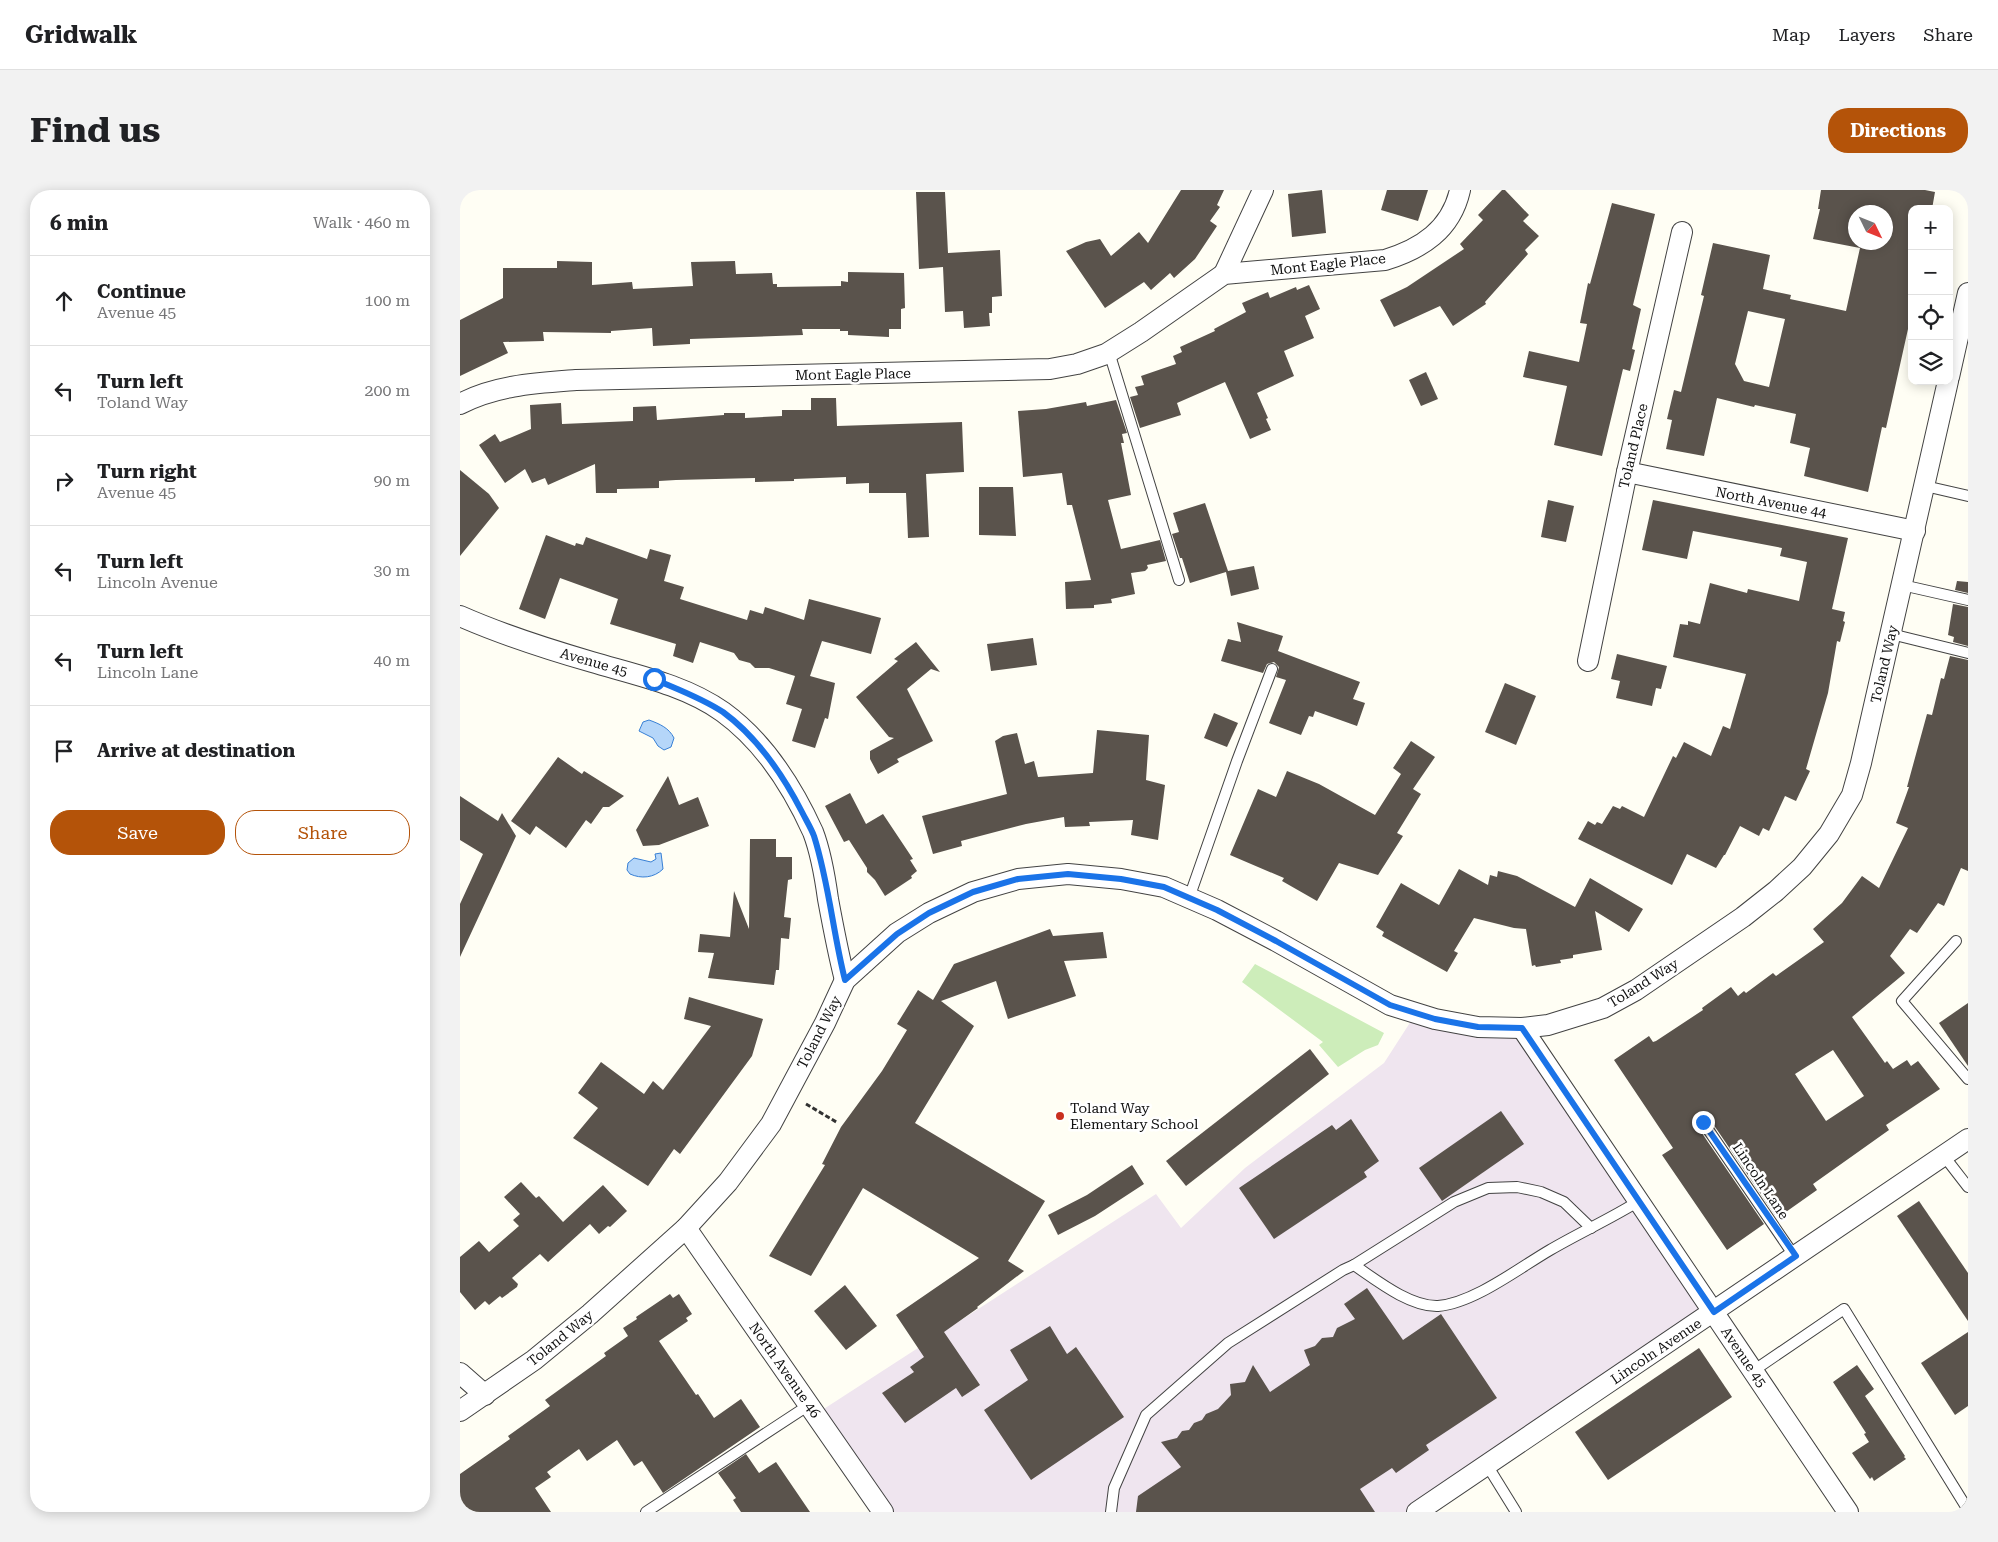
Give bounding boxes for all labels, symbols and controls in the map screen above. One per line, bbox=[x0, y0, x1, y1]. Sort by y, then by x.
text: Gridwalk bbox=[25, 21, 137, 49]
text: Map bbox=[1772, 24, 1811, 45]
text: Layers bbox=[1839, 24, 1895, 45]
text: Share bbox=[1923, 24, 1973, 45]
button: Directions bbox=[1828, 108, 1968, 153]
text: Find us bbox=[30, 110, 160, 151]
north arrow bbox=[1848, 205, 1893, 250]
map controls bbox=[1908, 205, 1953, 385]
button: + bbox=[1908, 205, 1953, 250]
text: 6 min bbox=[50, 211, 108, 235]
text: Walk · 460 m bbox=[313, 213, 410, 232]
street label: Mont Eagle Place bbox=[1270, 250, 1387, 278]
button: − bbox=[1908, 250, 1953, 295]
text: Continue bbox=[97, 280, 186, 303]
icon: ahead bbox=[50, 287, 78, 315]
text: 100 m bbox=[364, 291, 410, 310]
button: locate bbox=[1908, 295, 1953, 340]
text: Avenue 45 bbox=[97, 303, 176, 322]
button: layers bbox=[1908, 340, 1953, 385]
street label: Mont Eagle Place bbox=[795, 365, 911, 383]
text: Turn left bbox=[97, 370, 183, 393]
icon: left bbox=[50, 377, 78, 405]
text: 200 m bbox=[364, 381, 410, 400]
text: Toland Way bbox=[97, 393, 188, 412]
street label: Toland Place bbox=[1615, 402, 1651, 490]
text: Turn right bbox=[97, 460, 197, 483]
icon: right bbox=[50, 467, 78, 495]
text: 90 m bbox=[373, 471, 410, 490]
text: Avenue 45 bbox=[97, 483, 176, 502]
street label: North Avenue 44 bbox=[1714, 483, 1828, 521]
text: Turn left bbox=[97, 550, 183, 573]
icon: left bbox=[50, 557, 78, 585]
text: 30 m bbox=[373, 561, 410, 580]
text: Lincoln Avenue bbox=[97, 573, 218, 592]
street label: Toland Way bbox=[1867, 623, 1901, 705]
text: Turn left bbox=[97, 640, 183, 663]
street label: Avenue 45 bbox=[558, 645, 630, 679]
icon: left bbox=[50, 647, 78, 675]
text: 40 m bbox=[373, 651, 410, 670]
text: Lincoln Lane bbox=[97, 663, 198, 682]
route start bbox=[643, 668, 666, 691]
icon: arrive bbox=[50, 737, 78, 765]
text: Arrive at destination bbox=[97, 739, 295, 762]
button: Save bbox=[50, 810, 225, 855]
button: Share bbox=[235, 810, 410, 855]
street label: Toland Way bbox=[1605, 955, 1682, 1011]
street label: Toland Way bbox=[794, 992, 845, 1071]
place label: Toland Way Elementary School bbox=[1070, 1100, 1199, 1132]
marker: Toland Way Elementary School bbox=[1054, 1110, 1066, 1122]
route end bbox=[1692, 1111, 1715, 1134]
street label: Lincoln Lane bbox=[1730, 1140, 1793, 1222]
street label: Toland Way bbox=[524, 1306, 597, 1369]
street label: Lincoln Avenue bbox=[1608, 1315, 1705, 1387]
street label: North Avenue 46 bbox=[746, 1319, 824, 1421]
street label: Avenue 45 bbox=[1718, 1324, 1770, 1390]

